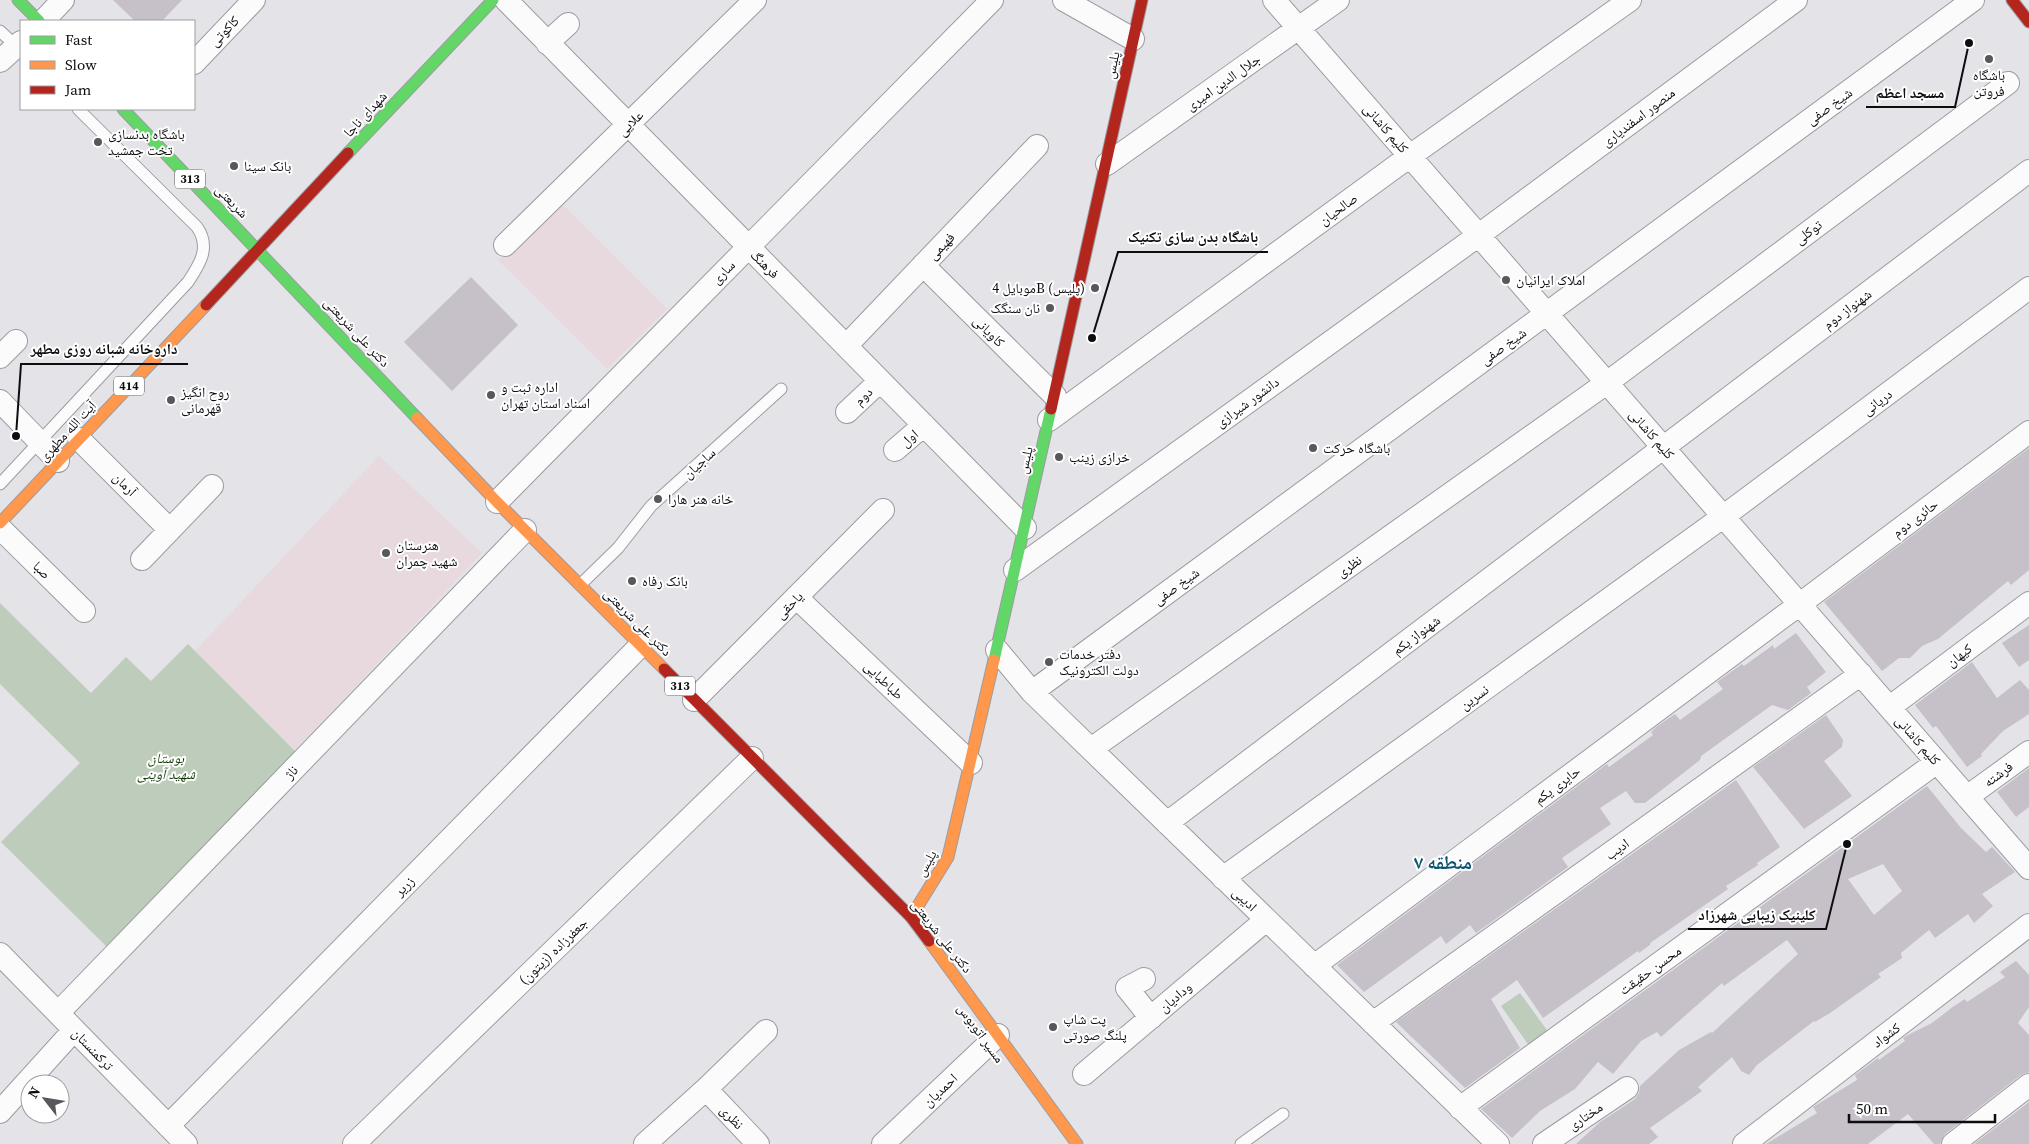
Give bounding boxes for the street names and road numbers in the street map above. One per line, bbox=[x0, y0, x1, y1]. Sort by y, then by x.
street label: کاکوتی bbox=[204, 11, 244, 51]
street label: پلیس bbox=[1099, 49, 1125, 81]
street label: جلال الدین امیری bbox=[1182, 49, 1265, 115]
street label: شیخ صفی bbox=[1802, 82, 1856, 130]
street label: منصور اسفندیاری bbox=[1597, 83, 1679, 151]
street label: شهدای ناجا bbox=[338, 87, 392, 141]
street label: کلیم کاشانی bbox=[1359, 99, 1414, 158]
street label: علایی bbox=[612, 105, 648, 141]
road number: 313 bbox=[175, 170, 205, 188]
street label: شریعتی bbox=[211, 180, 253, 222]
street label: صالحیان bbox=[1314, 188, 1362, 230]
street label: توکلی bbox=[1790, 215, 1826, 249]
street label: فهیمی bbox=[923, 228, 959, 264]
street label: فرهنگ bbox=[746, 245, 784, 283]
street label: ساری bbox=[706, 255, 740, 289]
street label: شهنواز دوم bbox=[1818, 284, 1876, 334]
street label: دکتر علی شریعتی bbox=[319, 293, 395, 372]
street label: کاویانی bbox=[969, 311, 1010, 352]
street label: شیخ صفی bbox=[1476, 322, 1530, 370]
street label: دانشور شیرازی bbox=[1211, 372, 1283, 432]
road number: 414 bbox=[114, 376, 144, 396]
street label: دوم bbox=[849, 382, 877, 410]
street label: دریانی bbox=[1858, 384, 1896, 420]
street label: آیت الله مطهری bbox=[33, 396, 101, 466]
street label: کلیم کاشانی bbox=[1625, 405, 1680, 464]
street label: اول bbox=[896, 424, 922, 452]
street label: ساجیان bbox=[678, 443, 720, 483]
street label: پلیس bbox=[1012, 444, 1038, 476]
street label: آرمان bbox=[108, 467, 142, 501]
street label: حائری دوم bbox=[1888, 494, 1942, 542]
street label: نظری bbox=[1332, 550, 1366, 582]
street label: صبا bbox=[28, 556, 56, 584]
street label: شیخ صفی bbox=[1149, 562, 1203, 610]
street label: دکتر علی شریعتی bbox=[599, 583, 677, 661]
street label: یاحقی bbox=[771, 586, 808, 623]
street label: شهنواز یکم bbox=[1388, 610, 1444, 660]
street label: کیهان bbox=[1942, 638, 1976, 671]
street label: طباطبایی bbox=[860, 656, 908, 704]
road number: 313 bbox=[665, 676, 695, 696]
street label: نسرین bbox=[1455, 679, 1493, 714]
street label: کلیم کاشانی bbox=[1891, 711, 1946, 770]
street label: فرشته bbox=[1979, 756, 2017, 792]
street label: ناژ bbox=[279, 760, 303, 784]
street label: حایری یکم bbox=[1530, 761, 1584, 809]
street label: ادیب bbox=[1601, 833, 1633, 865]
street label: پلیس bbox=[910, 846, 942, 880]
street label: زریر bbox=[389, 871, 419, 901]
street label: ادیبی bbox=[1228, 882, 1262, 916]
street label: دکتر علی شریعتی bbox=[907, 895, 977, 977]
street label: جعفرزاده (زیتون) bbox=[514, 913, 592, 989]
street label: محسن حقیقت bbox=[1615, 941, 1685, 999]
street label: ودادیان bbox=[1154, 977, 1196, 1017]
street label: مسیر اتوبوس bbox=[953, 999, 1009, 1067]
street label: کشواد bbox=[1868, 1018, 1904, 1052]
street label: ترکمنستان bbox=[68, 1023, 118, 1075]
street label: احمدیان bbox=[918, 1069, 962, 1111]
street label: مختاری bbox=[1564, 1097, 1606, 1135]
street label: نظری bbox=[715, 1100, 749, 1134]

